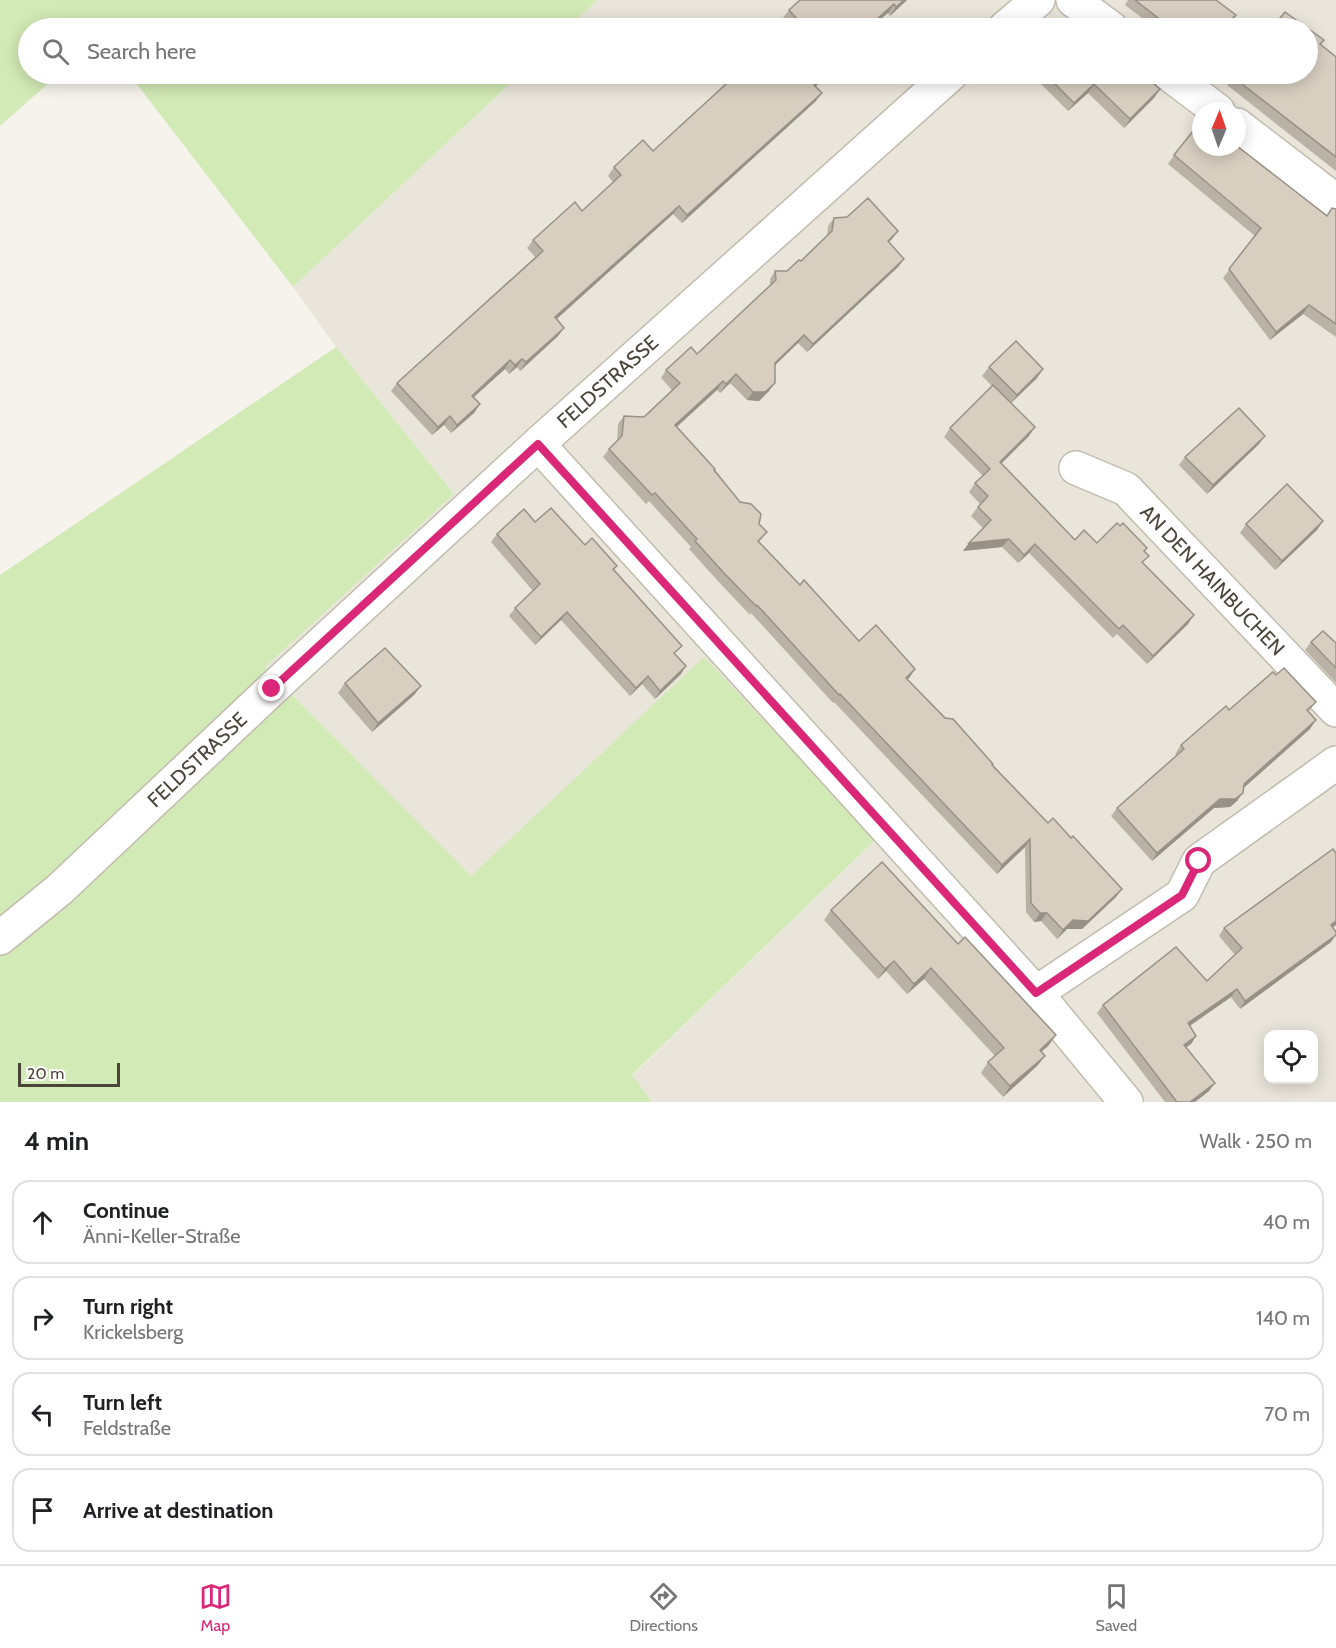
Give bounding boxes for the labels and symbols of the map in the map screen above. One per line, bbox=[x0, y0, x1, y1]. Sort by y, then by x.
north arrow bbox=[1192, 102, 1246, 156]
street label: FELDSTRASSE bbox=[552, 330, 663, 433]
street label: AN DEN HAINBUCHEN bbox=[1135, 500, 1290, 661]
route end bbox=[258, 675, 284, 701]
street label: FELDSTRASSE bbox=[143, 707, 252, 812]
route start bbox=[1185, 847, 1211, 873]
scale bar bbox=[18, 1060, 120, 1088]

